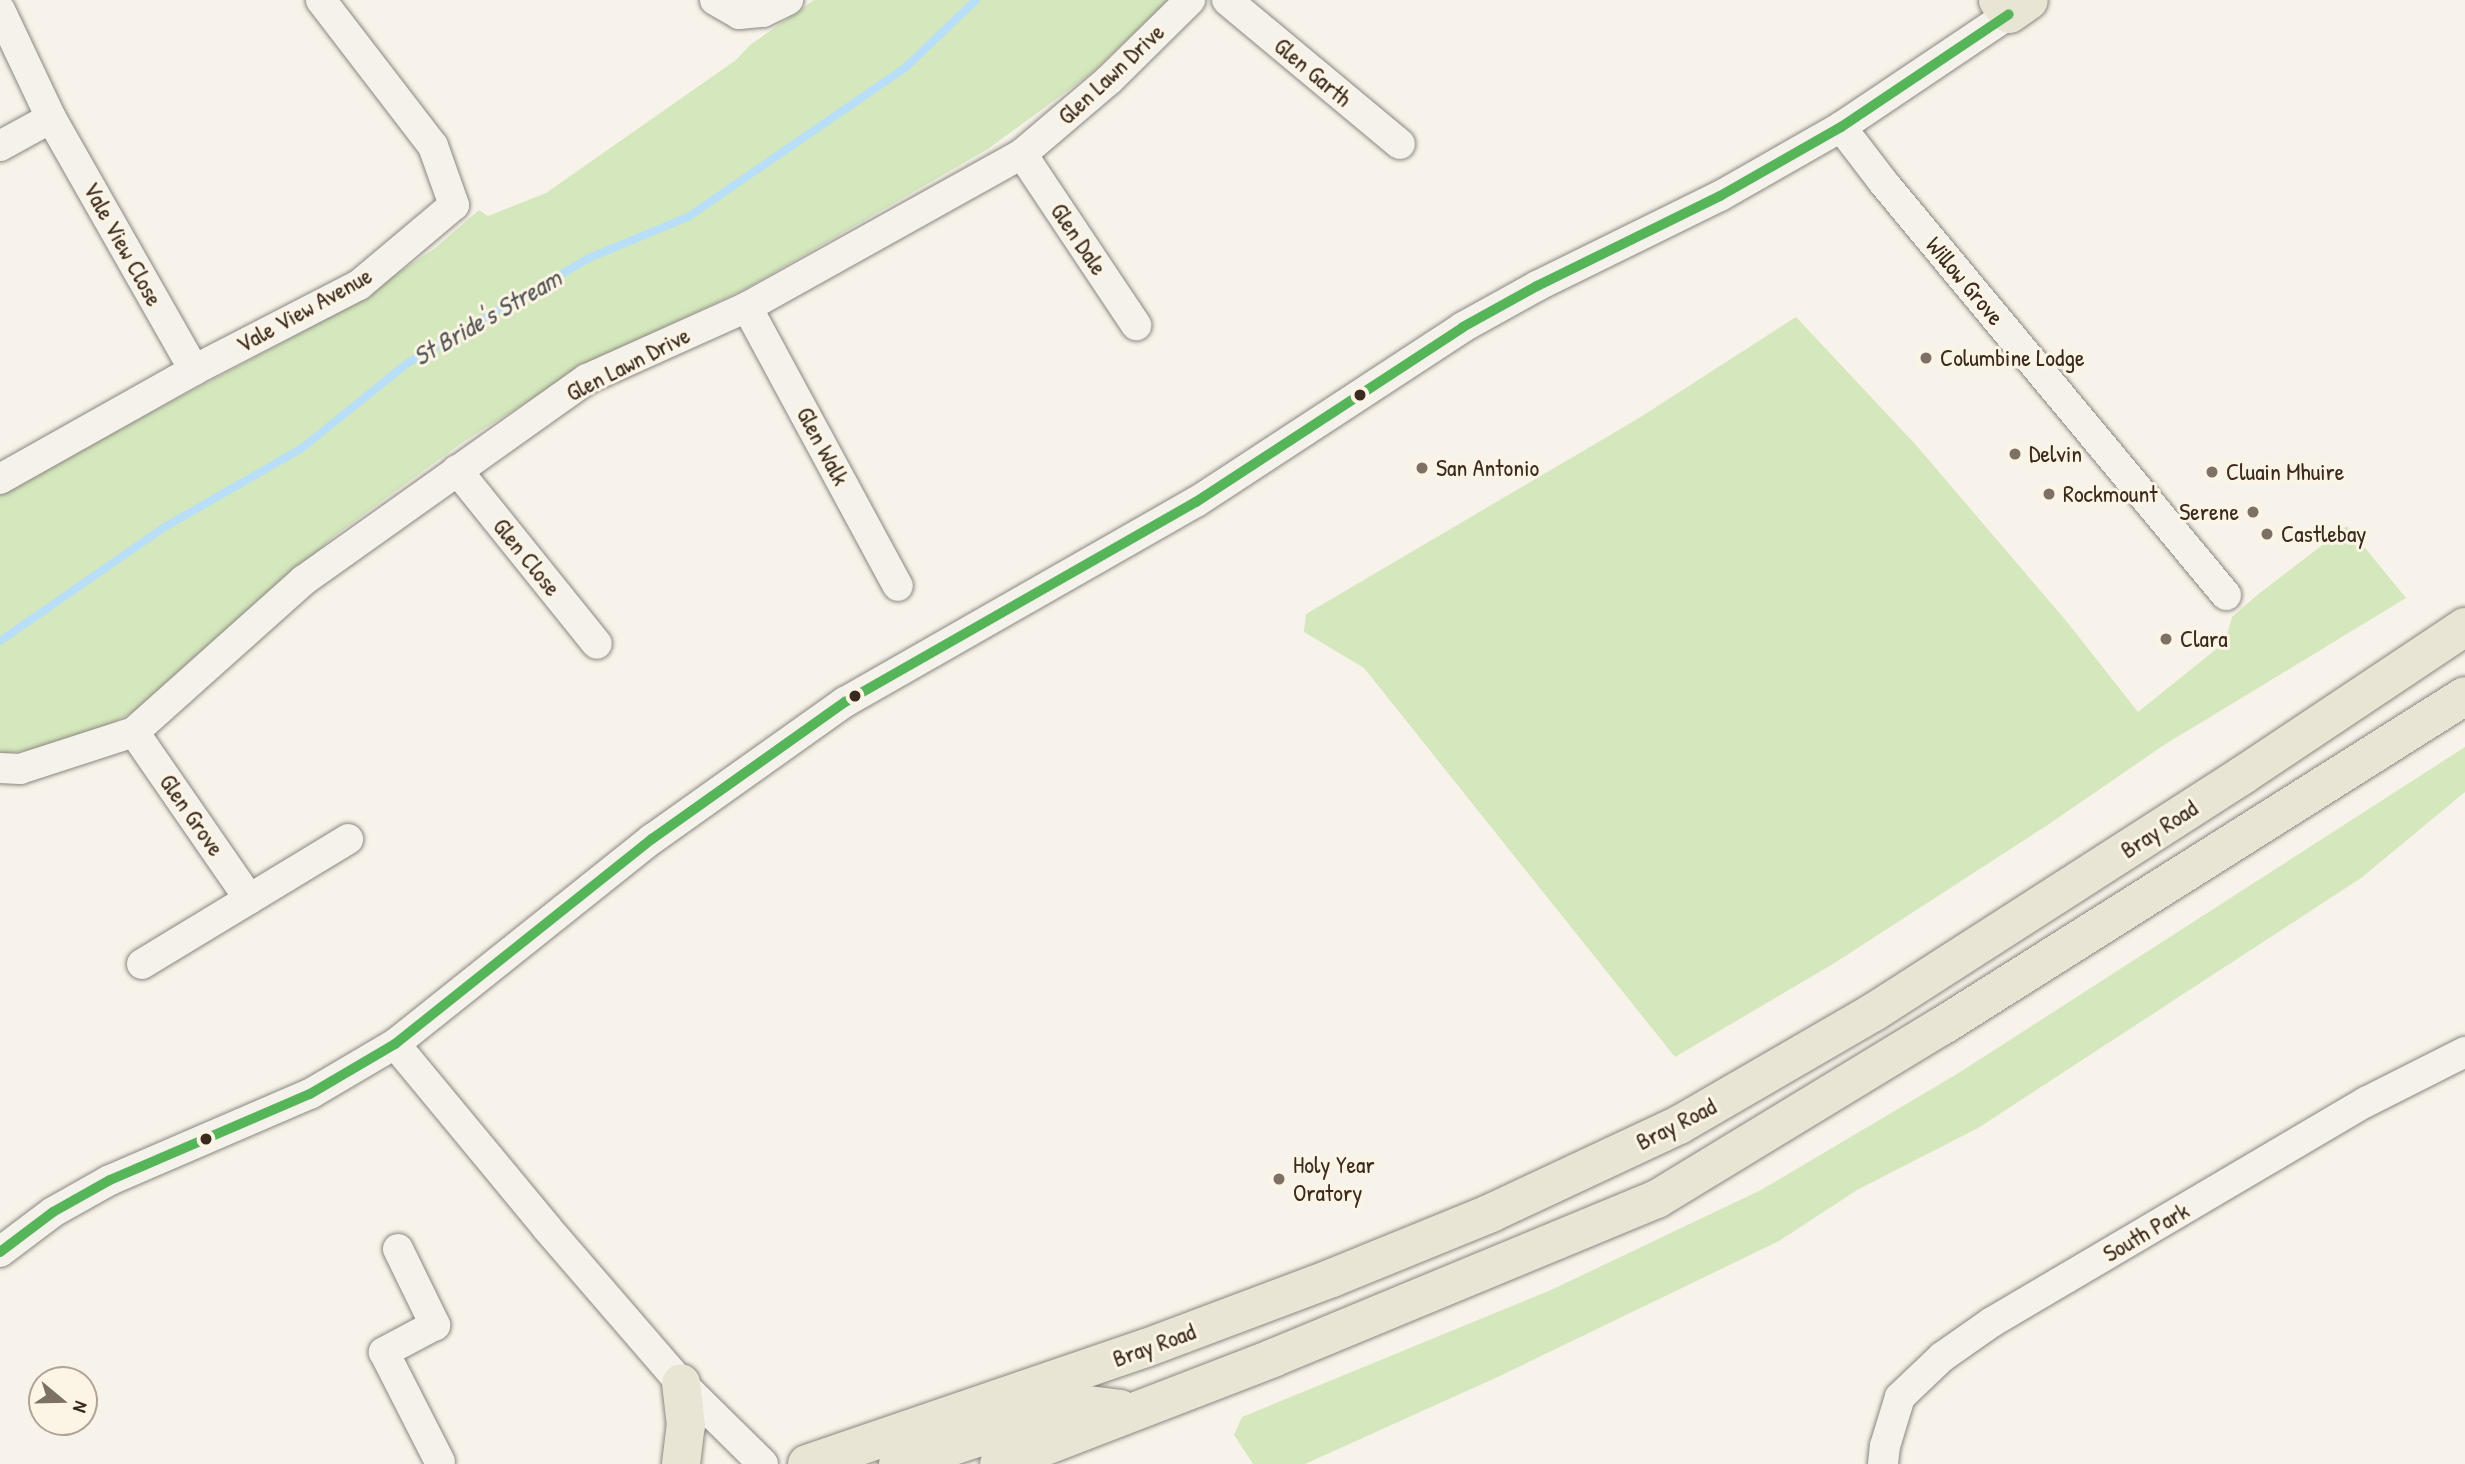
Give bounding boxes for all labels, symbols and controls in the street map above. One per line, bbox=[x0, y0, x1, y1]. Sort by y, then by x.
street label: Glen Lawn Drive bbox=[1052, 17, 1170, 131]
street label: Glen Garth bbox=[1268, 31, 1358, 113]
street label: Vale View Close bbox=[77, 177, 169, 311]
street label: Glen Dale bbox=[1045, 198, 1113, 280]
street label: Willow Grove bbox=[1920, 231, 2010, 331]
street label: Vale View Avenue bbox=[231, 261, 377, 359]
water label: St Bride's Stream bbox=[407, 262, 567, 372]
street label: Glen Lawn Drive bbox=[561, 321, 695, 407]
place label: Columbine Lodge bbox=[1940, 344, 2085, 372]
marker: Columbine Lodge bbox=[1918, 350, 1934, 366]
unlabelled marker bbox=[1353, 388, 1367, 402]
street label: Glen Walk bbox=[790, 402, 856, 490]
place label: Delvin bbox=[2029, 440, 2082, 468]
marker: Delvin bbox=[2007, 446, 2023, 462]
place label: San Antonio bbox=[1436, 454, 1539, 482]
place label: Cluain Mhuire bbox=[2226, 458, 2344, 486]
marker: San Antonio bbox=[1414, 460, 1430, 476]
marker: Cluain Mhuire bbox=[2204, 464, 2220, 480]
place label: Rockmount bbox=[2063, 480, 2158, 508]
marker: Rockmount bbox=[2041, 486, 2057, 502]
place label: Serene bbox=[2179, 498, 2239, 526]
marker: Serene bbox=[2245, 504, 2261, 520]
street label: Glen Close bbox=[487, 512, 567, 602]
place label: Castlebay bbox=[2281, 520, 2366, 548]
marker: Castlebay bbox=[2259, 526, 2275, 542]
place label: Clara bbox=[2180, 625, 2228, 653]
marker: Clara bbox=[2158, 631, 2174, 647]
unlabelled marker bbox=[848, 689, 862, 703]
street label: Glen Grove bbox=[153, 768, 231, 862]
street label: Bray Road bbox=[2115, 794, 2203, 864]
street label: Bray Road bbox=[1631, 1092, 1721, 1156]
unlabelled marker bbox=[199, 1132, 213, 1146]
place label: Holy Year Oratory bbox=[1293, 1151, 1375, 1207]
marker: Holy Year Oratory bbox=[1271, 1171, 1287, 1187]
street label: South Park bbox=[2098, 1196, 2194, 1268]
street label: Bray Road bbox=[1109, 1317, 1199, 1373]
north arrow bbox=[28, 1366, 98, 1436]
text: N bbox=[67, 1398, 95, 1416]

